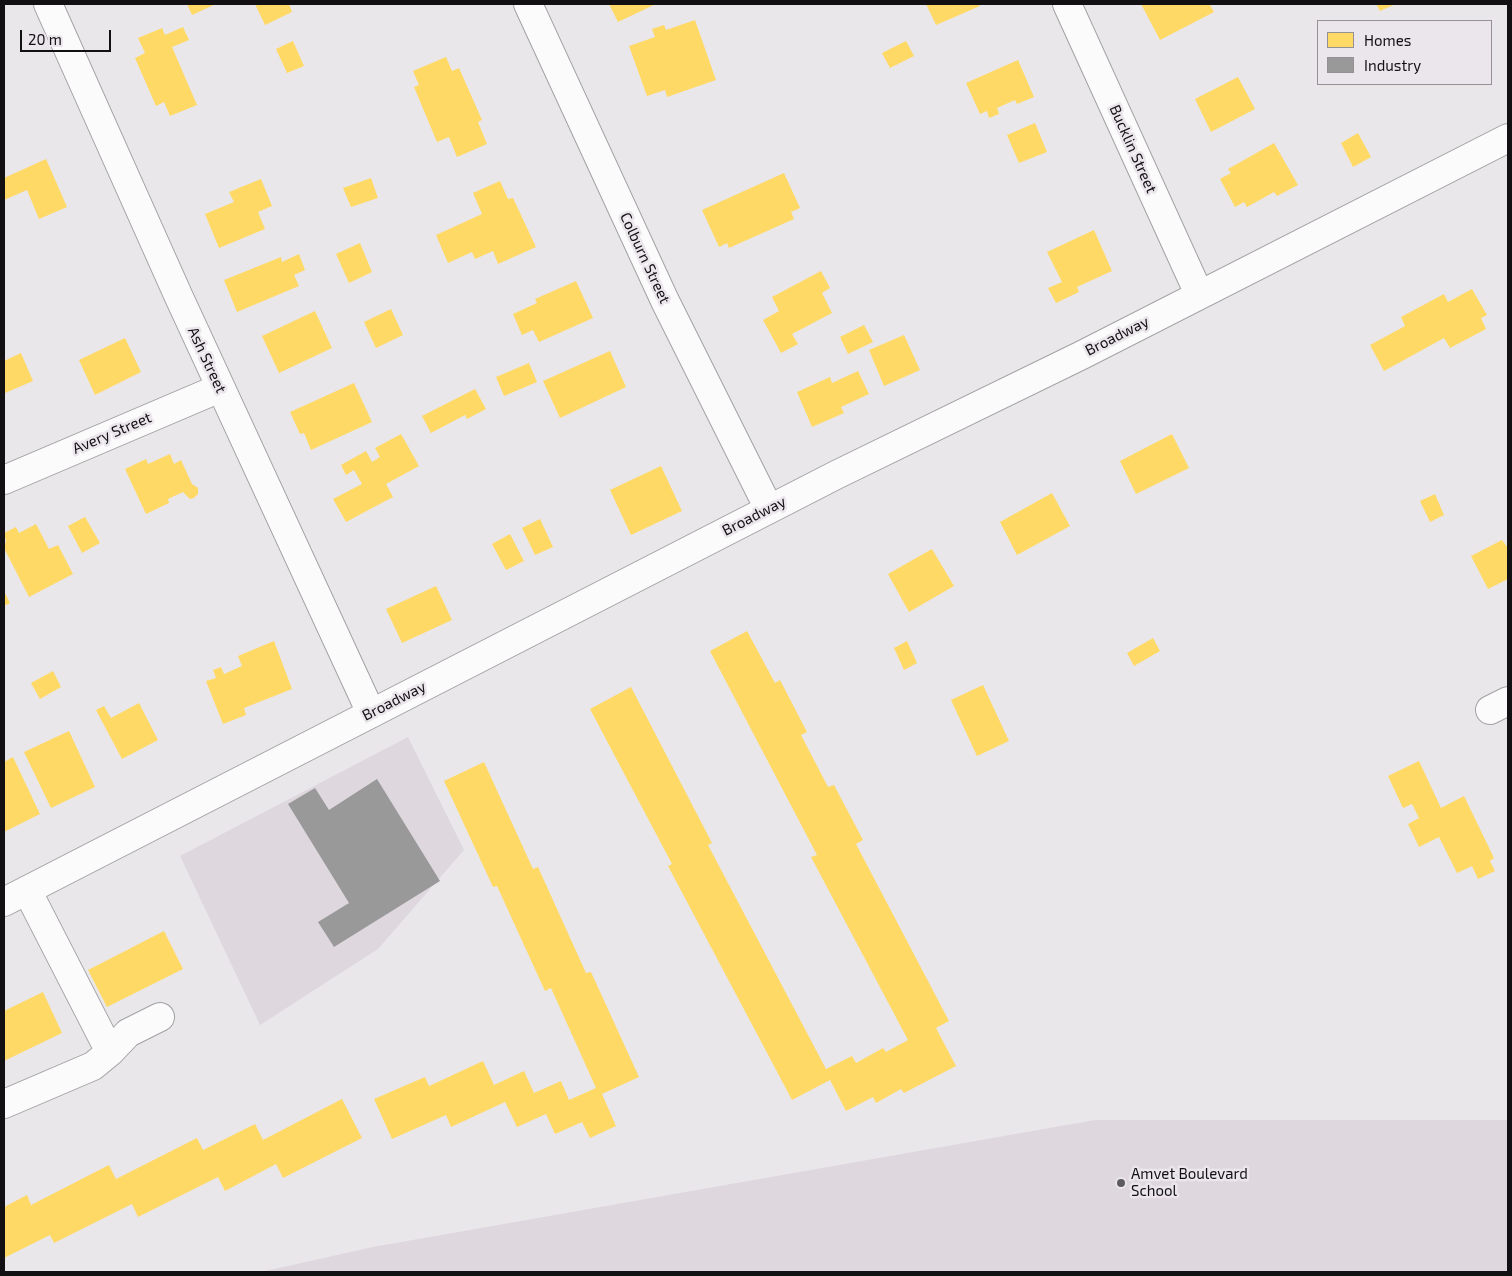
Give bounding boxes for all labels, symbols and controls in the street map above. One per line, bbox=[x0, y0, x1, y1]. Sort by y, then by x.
scale bar bbox=[22, 20, 114, 52]
legend bbox=[1317, 20, 1492, 85]
text: 20 m bbox=[28, 30, 62, 48]
text: Homes bbox=[1364, 31, 1411, 49]
text: Industry bbox=[1364, 56, 1421, 74]
street label: Bucklin Street bbox=[1106, 102, 1160, 196]
street label: Colburn Street bbox=[616, 210, 674, 306]
street label: Broadway bbox=[1082, 312, 1152, 360]
street label: Ash Street bbox=[184, 324, 230, 396]
street label: Avery Street bbox=[70, 408, 154, 458]
street label: Broadway bbox=[719, 492, 789, 540]
street label: Broadway bbox=[359, 677, 429, 725]
place label: Amvet Boulevard School bbox=[1131, 1165, 1248, 1200]
marker: Amvet Boulevard School bbox=[1115, 1177, 1127, 1189]

